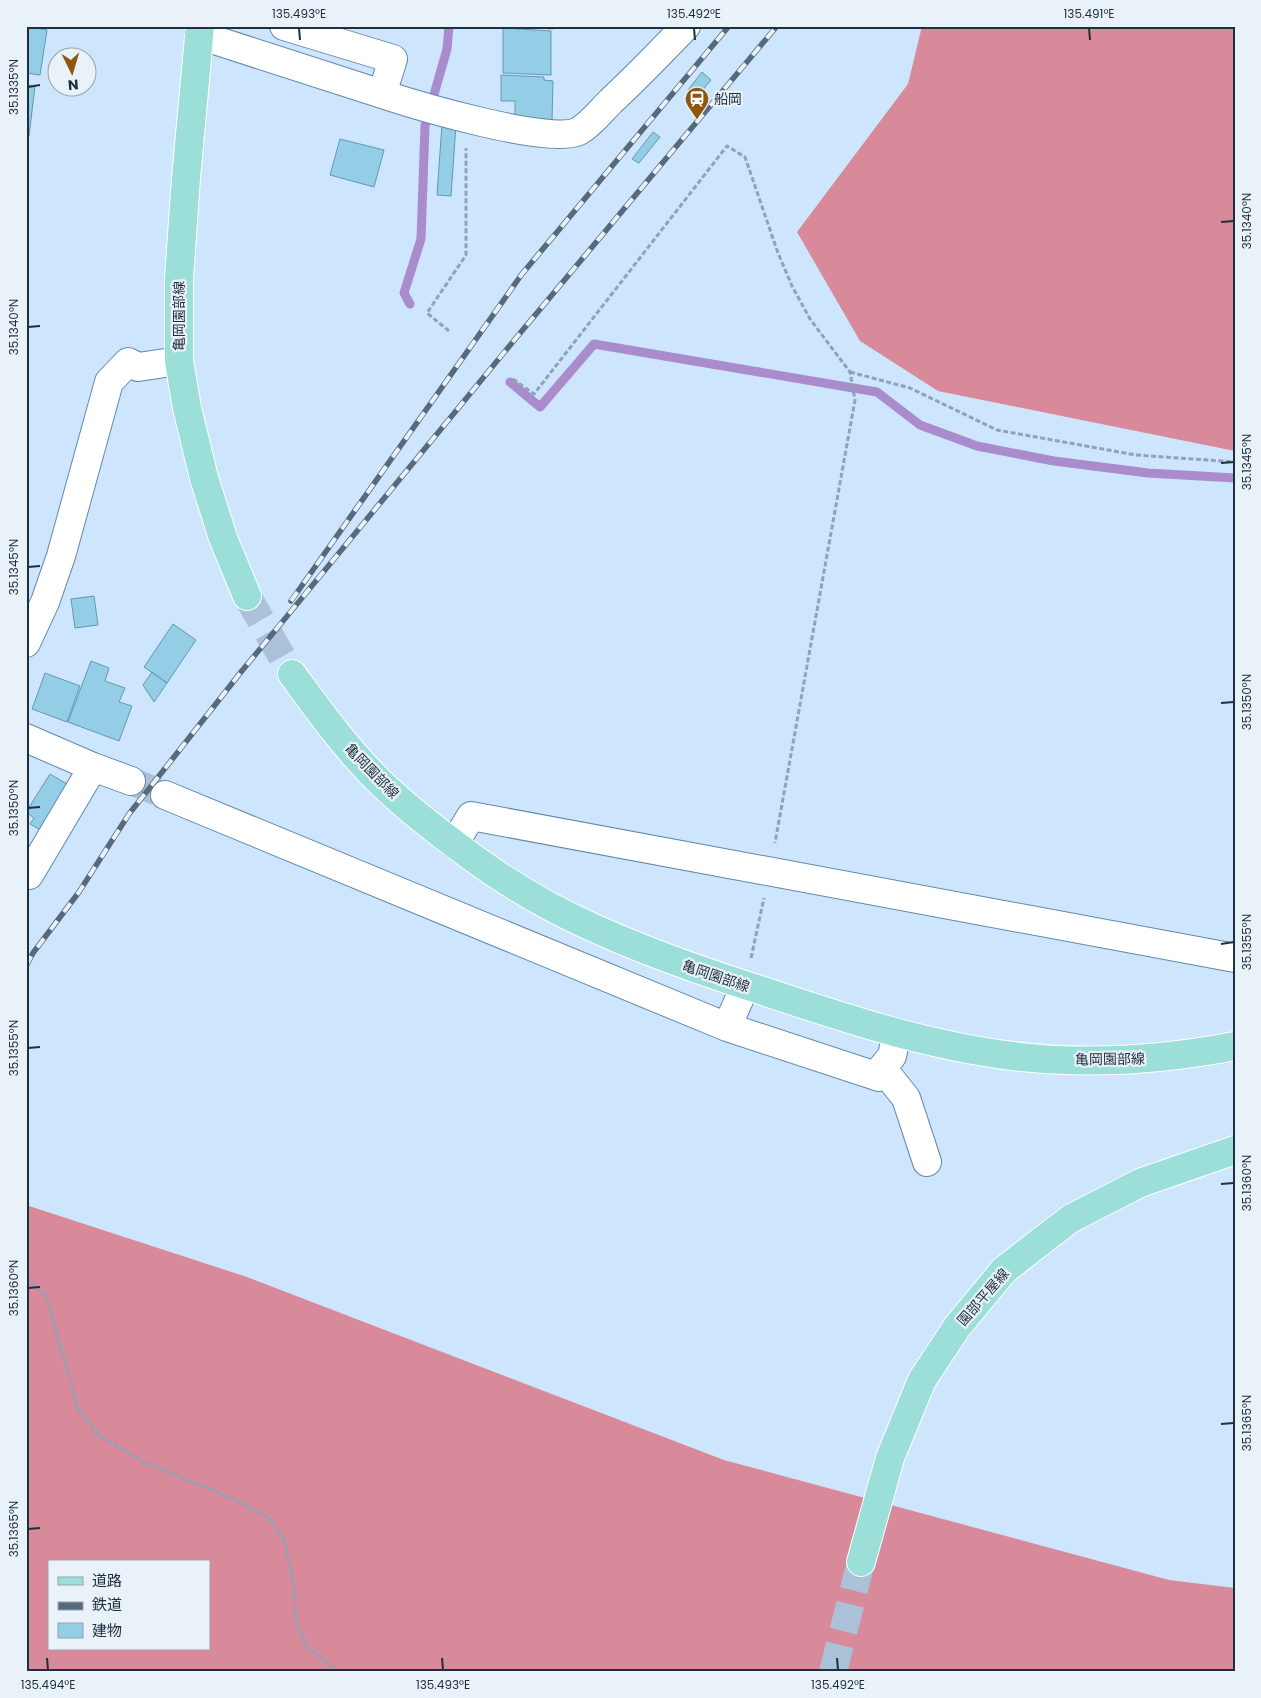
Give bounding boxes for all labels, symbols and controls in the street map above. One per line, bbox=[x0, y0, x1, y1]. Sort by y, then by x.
text: 135.493°E bbox=[272, 5, 326, 22]
text: 135.492°E bbox=[667, 5, 721, 22]
text: 135.491°E bbox=[1064, 5, 1115, 22]
north arrow bbox=[48, 48, 98, 98]
text: 35.1335°N bbox=[5, 59, 22, 115]
text: N bbox=[67, 75, 79, 95]
station icon: 船岡 bbox=[684, 86, 710, 120]
place label: 船岡 bbox=[714, 89, 742, 109]
text: 35.1340°N bbox=[1238, 193, 1255, 249]
street label: 亀岡園部線 bbox=[169, 281, 189, 351]
text: 35.1340°N bbox=[5, 299, 22, 355]
text: 35.1345°N bbox=[1238, 434, 1255, 490]
text: 35.1345°N bbox=[5, 539, 22, 595]
text: 35.1350°N bbox=[1238, 674, 1255, 730]
street label: 亀岡園部線 bbox=[340, 739, 404, 803]
text: 35.1350°N bbox=[5, 780, 22, 836]
text: 35.1355°N bbox=[1238, 914, 1255, 970]
street label: 亀岡園部線 bbox=[680, 955, 752, 997]
text: 35.1355°N bbox=[5, 1020, 22, 1076]
street label: 亀岡園部線 bbox=[1075, 1048, 1145, 1070]
text: 35.1360°N bbox=[1238, 1155, 1255, 1211]
text: 35.1360°N bbox=[5, 1260, 22, 1316]
street label: 園部平屋線 bbox=[952, 1264, 1014, 1330]
text: 35.1365°N bbox=[1238, 1395, 1255, 1451]
text: 35.1365°N bbox=[5, 1501, 22, 1557]
legend bbox=[48, 1560, 210, 1650]
text: 道路 bbox=[92, 1570, 122, 1591]
text: 鉄道 bbox=[92, 1594, 122, 1615]
text: 建物 bbox=[92, 1620, 122, 1641]
text: 135.494°E bbox=[21, 1676, 75, 1693]
text: 135.493°E bbox=[416, 1676, 470, 1693]
text: 135.492°E bbox=[811, 1676, 865, 1693]

